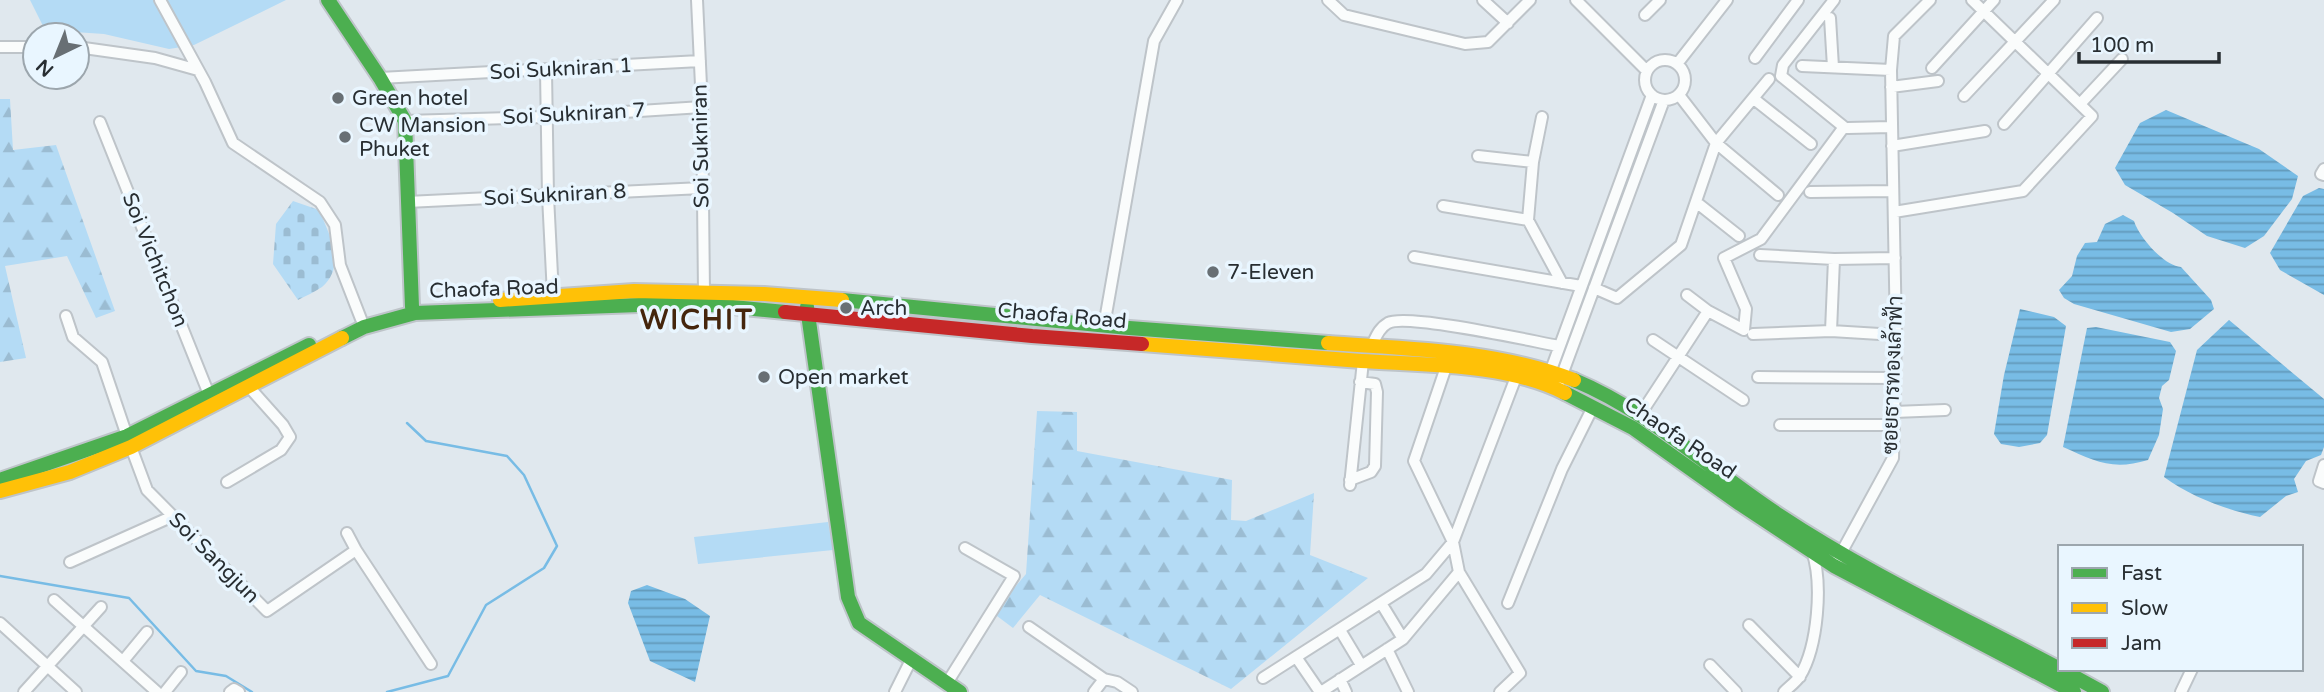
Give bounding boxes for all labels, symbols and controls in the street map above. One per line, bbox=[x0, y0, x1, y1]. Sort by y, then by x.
north arrow bbox=[21, 21, 91, 91]
scale bar bbox=[2079, 21, 2219, 65]
text: 100 m bbox=[2090, 33, 2154, 58]
street label: Soi Sukniran 1 bbox=[489, 53, 633, 85]
text: N bbox=[32, 54, 58, 81]
street label: Soi Sukniran bbox=[687, 84, 715, 208]
place label: Green hotel bbox=[352, 86, 468, 111]
marker: Green hotel bbox=[330, 90, 346, 106]
street label: Soi Sukniran 7 bbox=[502, 98, 646, 130]
place label: CW Mansion Phuket bbox=[359, 113, 486, 162]
marker: CW Mansion Phuket bbox=[337, 129, 353, 145]
street label: Soi Sukniran 8 bbox=[483, 179, 627, 211]
street label: Soi Vichitchon bbox=[117, 189, 193, 331]
place label: 7-Eleven bbox=[1227, 260, 1314, 285]
marker: 7-Eleven bbox=[1205, 264, 1221, 280]
street label: Chaofa Road bbox=[429, 274, 559, 304]
street label: ซอยธารทองเล้าฟ้า bbox=[1876, 295, 1908, 455]
place label: Arch bbox=[860, 296, 907, 321]
street label: Chaofa Road bbox=[996, 298, 1128, 334]
marker: Arch bbox=[838, 300, 854, 316]
district label: WICHIT bbox=[640, 303, 754, 337]
place label: Open market bbox=[778, 365, 909, 390]
marker: Open market bbox=[756, 369, 772, 385]
street label: Chaofa Road bbox=[1619, 391, 1741, 485]
street label: Soi Sangjun bbox=[163, 507, 265, 609]
legend bbox=[2058, 545, 2303, 671]
text: Fast bbox=[2121, 561, 2162, 586]
text: Slow bbox=[2121, 596, 2169, 621]
text: Jam bbox=[2121, 631, 2162, 656]

